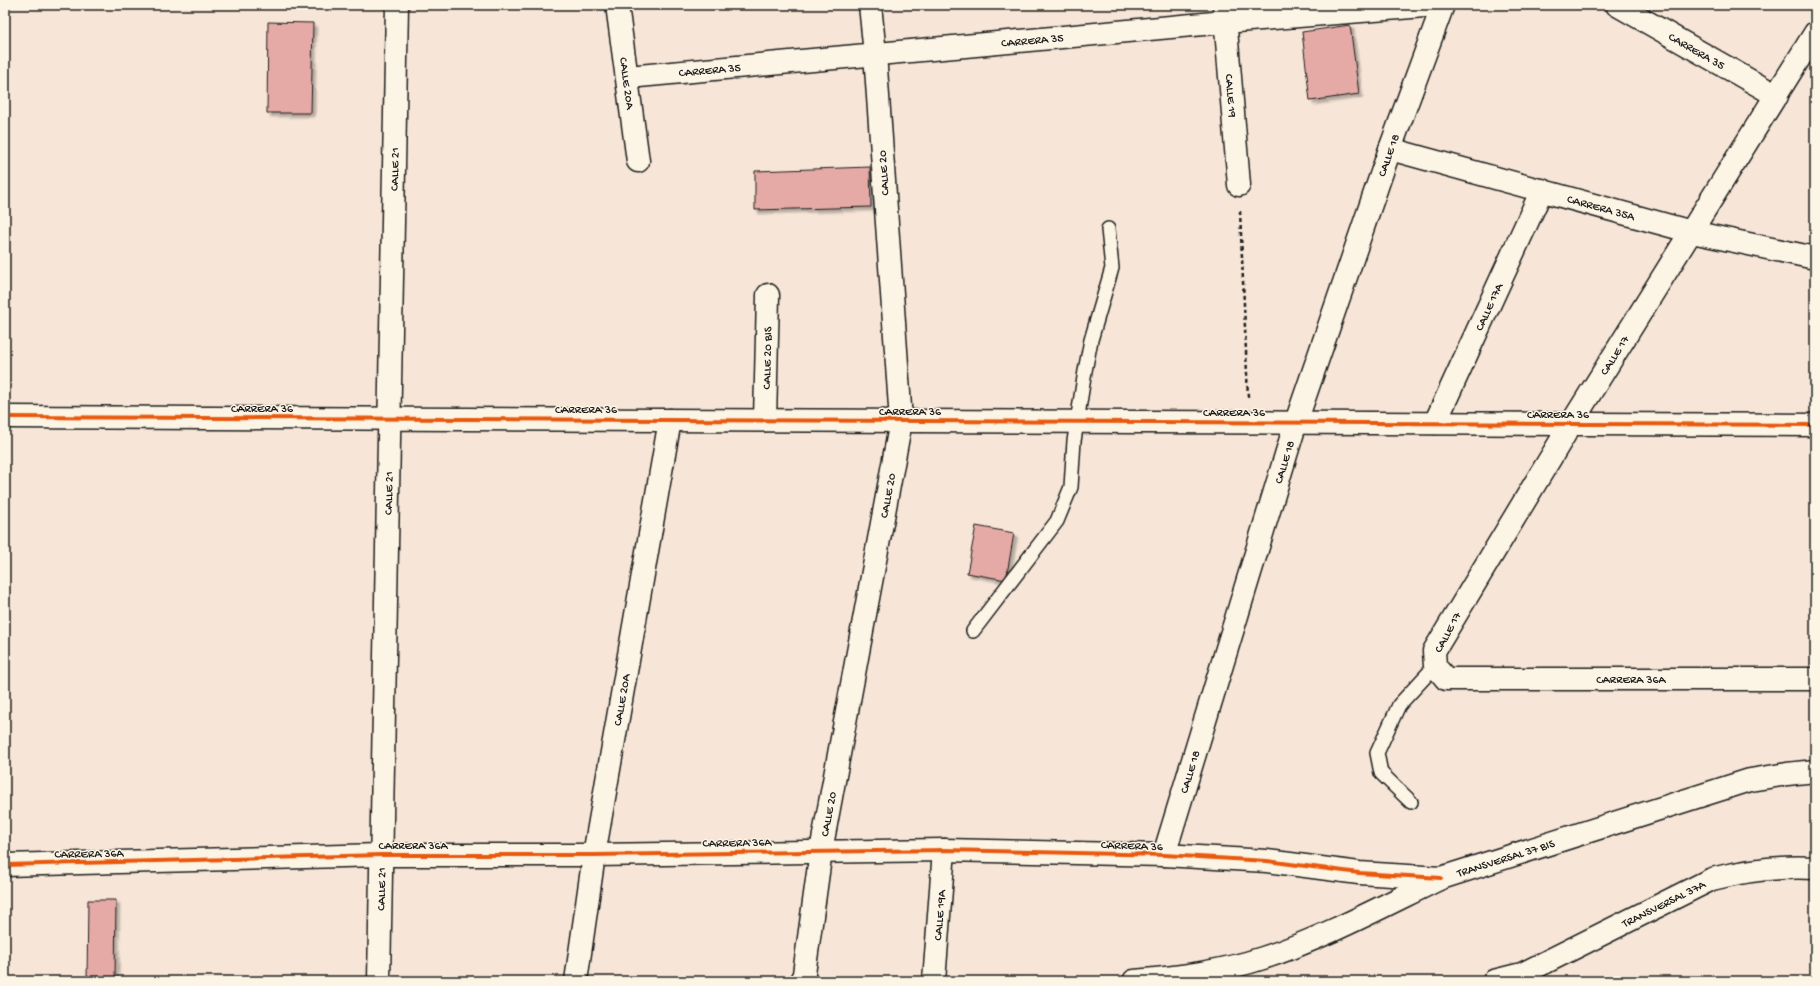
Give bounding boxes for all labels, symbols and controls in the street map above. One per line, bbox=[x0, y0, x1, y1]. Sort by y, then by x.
street label: CARRERA 35 bbox=[1665, 31, 1727, 74]
street label: CARRERA 35 bbox=[1001, 32, 1064, 52]
street label: CALLE 20A bbox=[615, 57, 636, 111]
street label: CARRERA 35 bbox=[678, 62, 742, 81]
street label: CALLE 19 bbox=[1221, 74, 1238, 118]
street label: CALLE 18 bbox=[1376, 132, 1404, 179]
street label: CALLE 21 bbox=[389, 147, 403, 191]
street label: CALLE 20 bbox=[876, 150, 894, 196]
street label: CARRERA 35A bbox=[1565, 193, 1637, 225]
street label: CALLE 17A bbox=[1473, 281, 1508, 334]
street label: CALLE 20 BIS bbox=[761, 326, 776, 390]
street label: CALLE 17 bbox=[1598, 333, 1634, 378]
street label: CARRERA 36 bbox=[231, 403, 294, 417]
street label: CARRERA 36 bbox=[555, 404, 618, 418]
street label: CARRERA 36 bbox=[879, 406, 942, 420]
street label: CARRERA 36 bbox=[1203, 407, 1266, 421]
street label: CARRERA 36 bbox=[1527, 409, 1590, 423]
street label: CALLE 18 bbox=[1273, 439, 1299, 486]
street label: CALLE 21 bbox=[383, 471, 397, 515]
street label: CALLE 20 bbox=[878, 472, 900, 519]
street label: CALLE 17 bbox=[1432, 610, 1466, 656]
street label: CALLE 20A bbox=[612, 672, 635, 727]
street label: CARRERA 36A bbox=[1596, 674, 1666, 688]
street label: CALLE 18 bbox=[1178, 749, 1205, 796]
street label: CALLE 20 bbox=[819, 790, 841, 838]
street label: CARRERA 36A bbox=[702, 836, 773, 852]
street label: TRANSVERSAL 37 BIS bbox=[1455, 837, 1557, 882]
street label: CARRERA 36 bbox=[1101, 839, 1164, 855]
street label: CARRERA 36A bbox=[378, 840, 449, 854]
street label: CARRERA 36A bbox=[54, 847, 125, 863]
street label: CALLE 21 bbox=[375, 867, 390, 911]
street label: TRANSVERSAL 37A bbox=[1619, 878, 1709, 932]
street label: CALLE 19A bbox=[932, 889, 950, 941]

